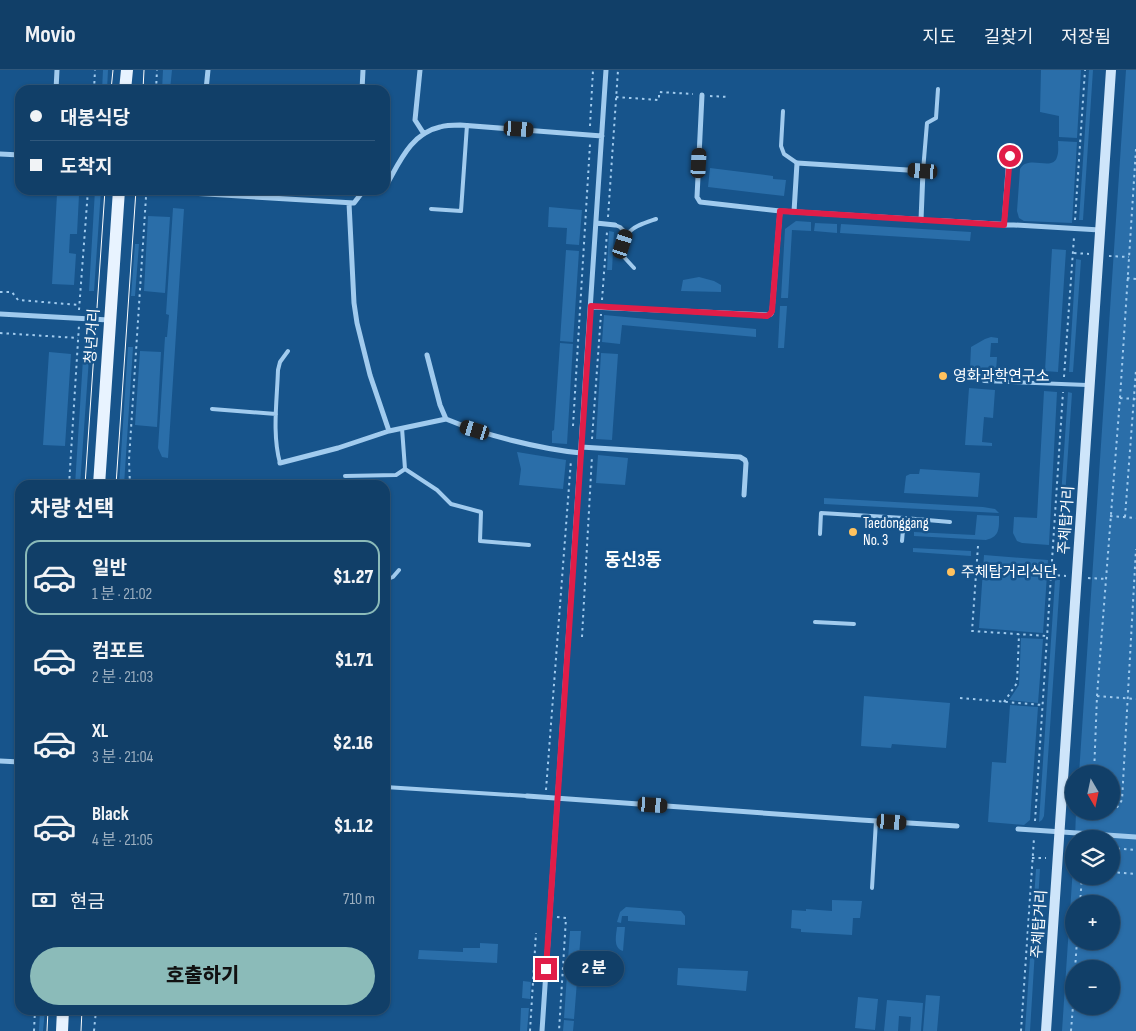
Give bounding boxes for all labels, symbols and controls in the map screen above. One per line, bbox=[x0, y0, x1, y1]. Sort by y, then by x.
text: Movio bbox=[25, 20, 76, 49]
text: 지도 bbox=[923, 27, 956, 48]
text: 길찾기 bbox=[984, 27, 1033, 48]
text: 저장됨 bbox=[1061, 27, 1111, 48]
text: 대봉식당 bbox=[60, 107, 130, 130]
car bbox=[503, 120, 534, 138]
route start bbox=[999, 145, 1021, 167]
car bbox=[690, 148, 707, 178]
text: 도착지 bbox=[60, 156, 112, 179]
car bbox=[907, 162, 938, 180]
car bbox=[611, 227, 634, 261]
street label: 청년거리 bbox=[81, 308, 104, 364]
place label: 영화과학연구소 bbox=[953, 367, 1050, 386]
marker: 영화과학연구소 bbox=[937, 370, 949, 382]
car bbox=[458, 418, 491, 442]
street label: 주체탑거리 bbox=[1055, 485, 1078, 555]
text: 차량 선택 bbox=[30, 496, 114, 523]
place label: Taedonggang No. 3 bbox=[863, 514, 929, 550]
marker: Taedonggang No. 3 bbox=[847, 526, 859, 538]
district label: 동신3동 bbox=[604, 550, 662, 571]
icon: car bbox=[32, 555, 77, 600]
text: 일반 bbox=[92, 557, 127, 580]
place label: 주체탑거리식단 bbox=[961, 563, 1058, 582]
text: $1.27 bbox=[333, 566, 373, 589]
marker: 주체탑거리식단 bbox=[945, 566, 957, 578]
text: 1 분 · 21:02 bbox=[92, 585, 152, 604]
icon: car bbox=[32, 638, 77, 683]
text: 컴포트 bbox=[92, 640, 144, 663]
text: $1.71 bbox=[335, 649, 373, 672]
text: 2 분 · 21:03 bbox=[92, 668, 153, 687]
text: XL bbox=[92, 720, 108, 743]
icon: car bbox=[32, 721, 77, 766]
text: $2.16 bbox=[333, 732, 373, 755]
text: 3 분 · 21:04 bbox=[92, 748, 153, 767]
north arrow bbox=[1065, 765, 1120, 820]
map controls bbox=[1065, 765, 1120, 1015]
car bbox=[637, 796, 668, 814]
text: Black bbox=[92, 803, 129, 826]
icon: car bbox=[32, 804, 77, 849]
car bbox=[876, 813, 907, 831]
text: $1.12 bbox=[334, 815, 373, 838]
button: layers bbox=[1065, 830, 1120, 885]
text: 4 분 · 21:05 bbox=[92, 831, 153, 850]
icon: cash bbox=[30, 886, 58, 914]
street label: 주체탑거리 bbox=[1028, 889, 1051, 959]
text: 710 m bbox=[343, 890, 375, 909]
text: 현금 bbox=[70, 891, 105, 914]
button: + bbox=[1065, 895, 1120, 950]
button: 호출하기 bbox=[30, 947, 375, 1005]
callout: 2 분 bbox=[564, 952, 624, 986]
route end bbox=[535, 958, 557, 980]
text: 2 분 bbox=[582, 959, 606, 978]
button: − bbox=[1065, 960, 1120, 1015]

